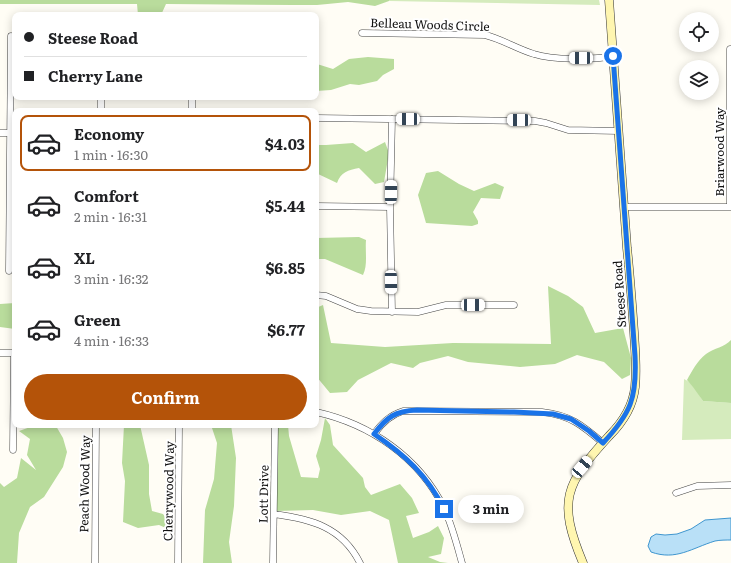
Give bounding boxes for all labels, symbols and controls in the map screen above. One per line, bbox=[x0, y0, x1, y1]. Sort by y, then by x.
map controls bbox=[679, 12, 719, 100]
button: locate bbox=[679, 12, 719, 52]
street label: Belleau Woods Circle bbox=[370, 13, 490, 35]
text: Steese Road bbox=[48, 26, 138, 49]
route start bbox=[604, 47, 622, 65]
car bbox=[569, 52, 593, 64]
button: layers bbox=[679, 60, 719, 100]
text: Cherry Lane bbox=[48, 64, 143, 87]
street label: Briarwood Way bbox=[710, 107, 728, 197]
car bbox=[396, 113, 420, 125]
car bbox=[507, 114, 531, 126]
text: Economy bbox=[74, 122, 144, 145]
icon: car bbox=[26, 125, 62, 161]
text: $4.03 bbox=[265, 132, 305, 155]
text: 1 min · 16:30 bbox=[74, 145, 148, 164]
car bbox=[385, 180, 397, 204]
text: Comfort bbox=[74, 184, 139, 207]
icon: car bbox=[26, 187, 62, 223]
text: $5.44 bbox=[265, 194, 305, 217]
text: 2 min · 16:31 bbox=[74, 207, 147, 226]
text: XL bbox=[74, 246, 95, 269]
icon: car bbox=[26, 249, 62, 285]
text: $6.85 bbox=[265, 256, 305, 279]
street label: Steese Road bbox=[608, 259, 630, 328]
text: 3 min · 16:32 bbox=[74, 269, 148, 288]
car bbox=[385, 270, 397, 294]
car bbox=[461, 299, 485, 311]
text: Green bbox=[74, 308, 121, 331]
icon: car bbox=[26, 311, 62, 347]
text: $6.77 bbox=[267, 318, 305, 341]
text: 4 min · 16:33 bbox=[74, 331, 149, 350]
button: Confirm bbox=[24, 374, 307, 420]
street label: Peach Wood Way bbox=[74, 435, 94, 533]
street label: Cherrywood Way bbox=[158, 441, 178, 541]
car bbox=[570, 454, 594, 480]
street label: Lott Drive bbox=[253, 465, 273, 523]
callout: 3 min bbox=[458, 495, 524, 523]
text: 3 min bbox=[473, 499, 509, 518]
route end bbox=[435, 500, 453, 518]

